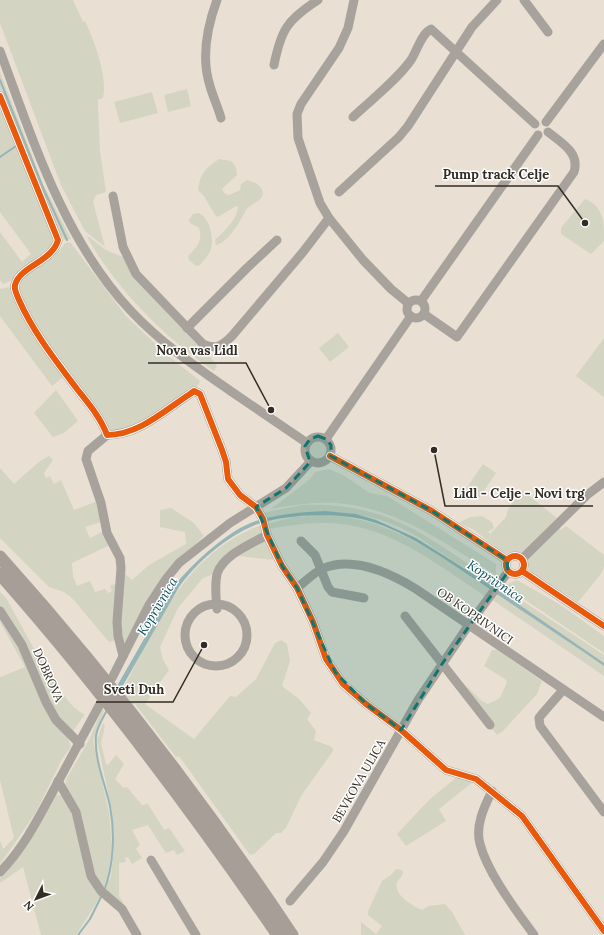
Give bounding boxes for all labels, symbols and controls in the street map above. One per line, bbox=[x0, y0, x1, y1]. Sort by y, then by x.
callout: Pump track Celje bbox=[435, 161, 558, 186]
text: Pump track Celje bbox=[443, 166, 549, 183]
callout: Nova vas Lidl bbox=[148, 338, 246, 363]
text: Nova vas Lidl bbox=[156, 342, 238, 359]
callout: Lidl - Celje - Novi trg bbox=[445, 481, 593, 506]
text: Lidl - Celje - Novi trg bbox=[453, 485, 585, 502]
water label: Koprivnica bbox=[464, 556, 528, 607]
water label: Koprivnica bbox=[133, 573, 182, 638]
street label: OB KOPRIVNICI bbox=[434, 584, 516, 647]
street label: DOBROVA bbox=[30, 645, 67, 705]
callout: Sveti Duh bbox=[96, 677, 173, 702]
text: Sveti Duh bbox=[104, 681, 164, 698]
street label: BEVKOVA ULICA bbox=[329, 736, 389, 825]
north arrow bbox=[16, 879, 56, 919]
text: N bbox=[20, 897, 37, 914]

